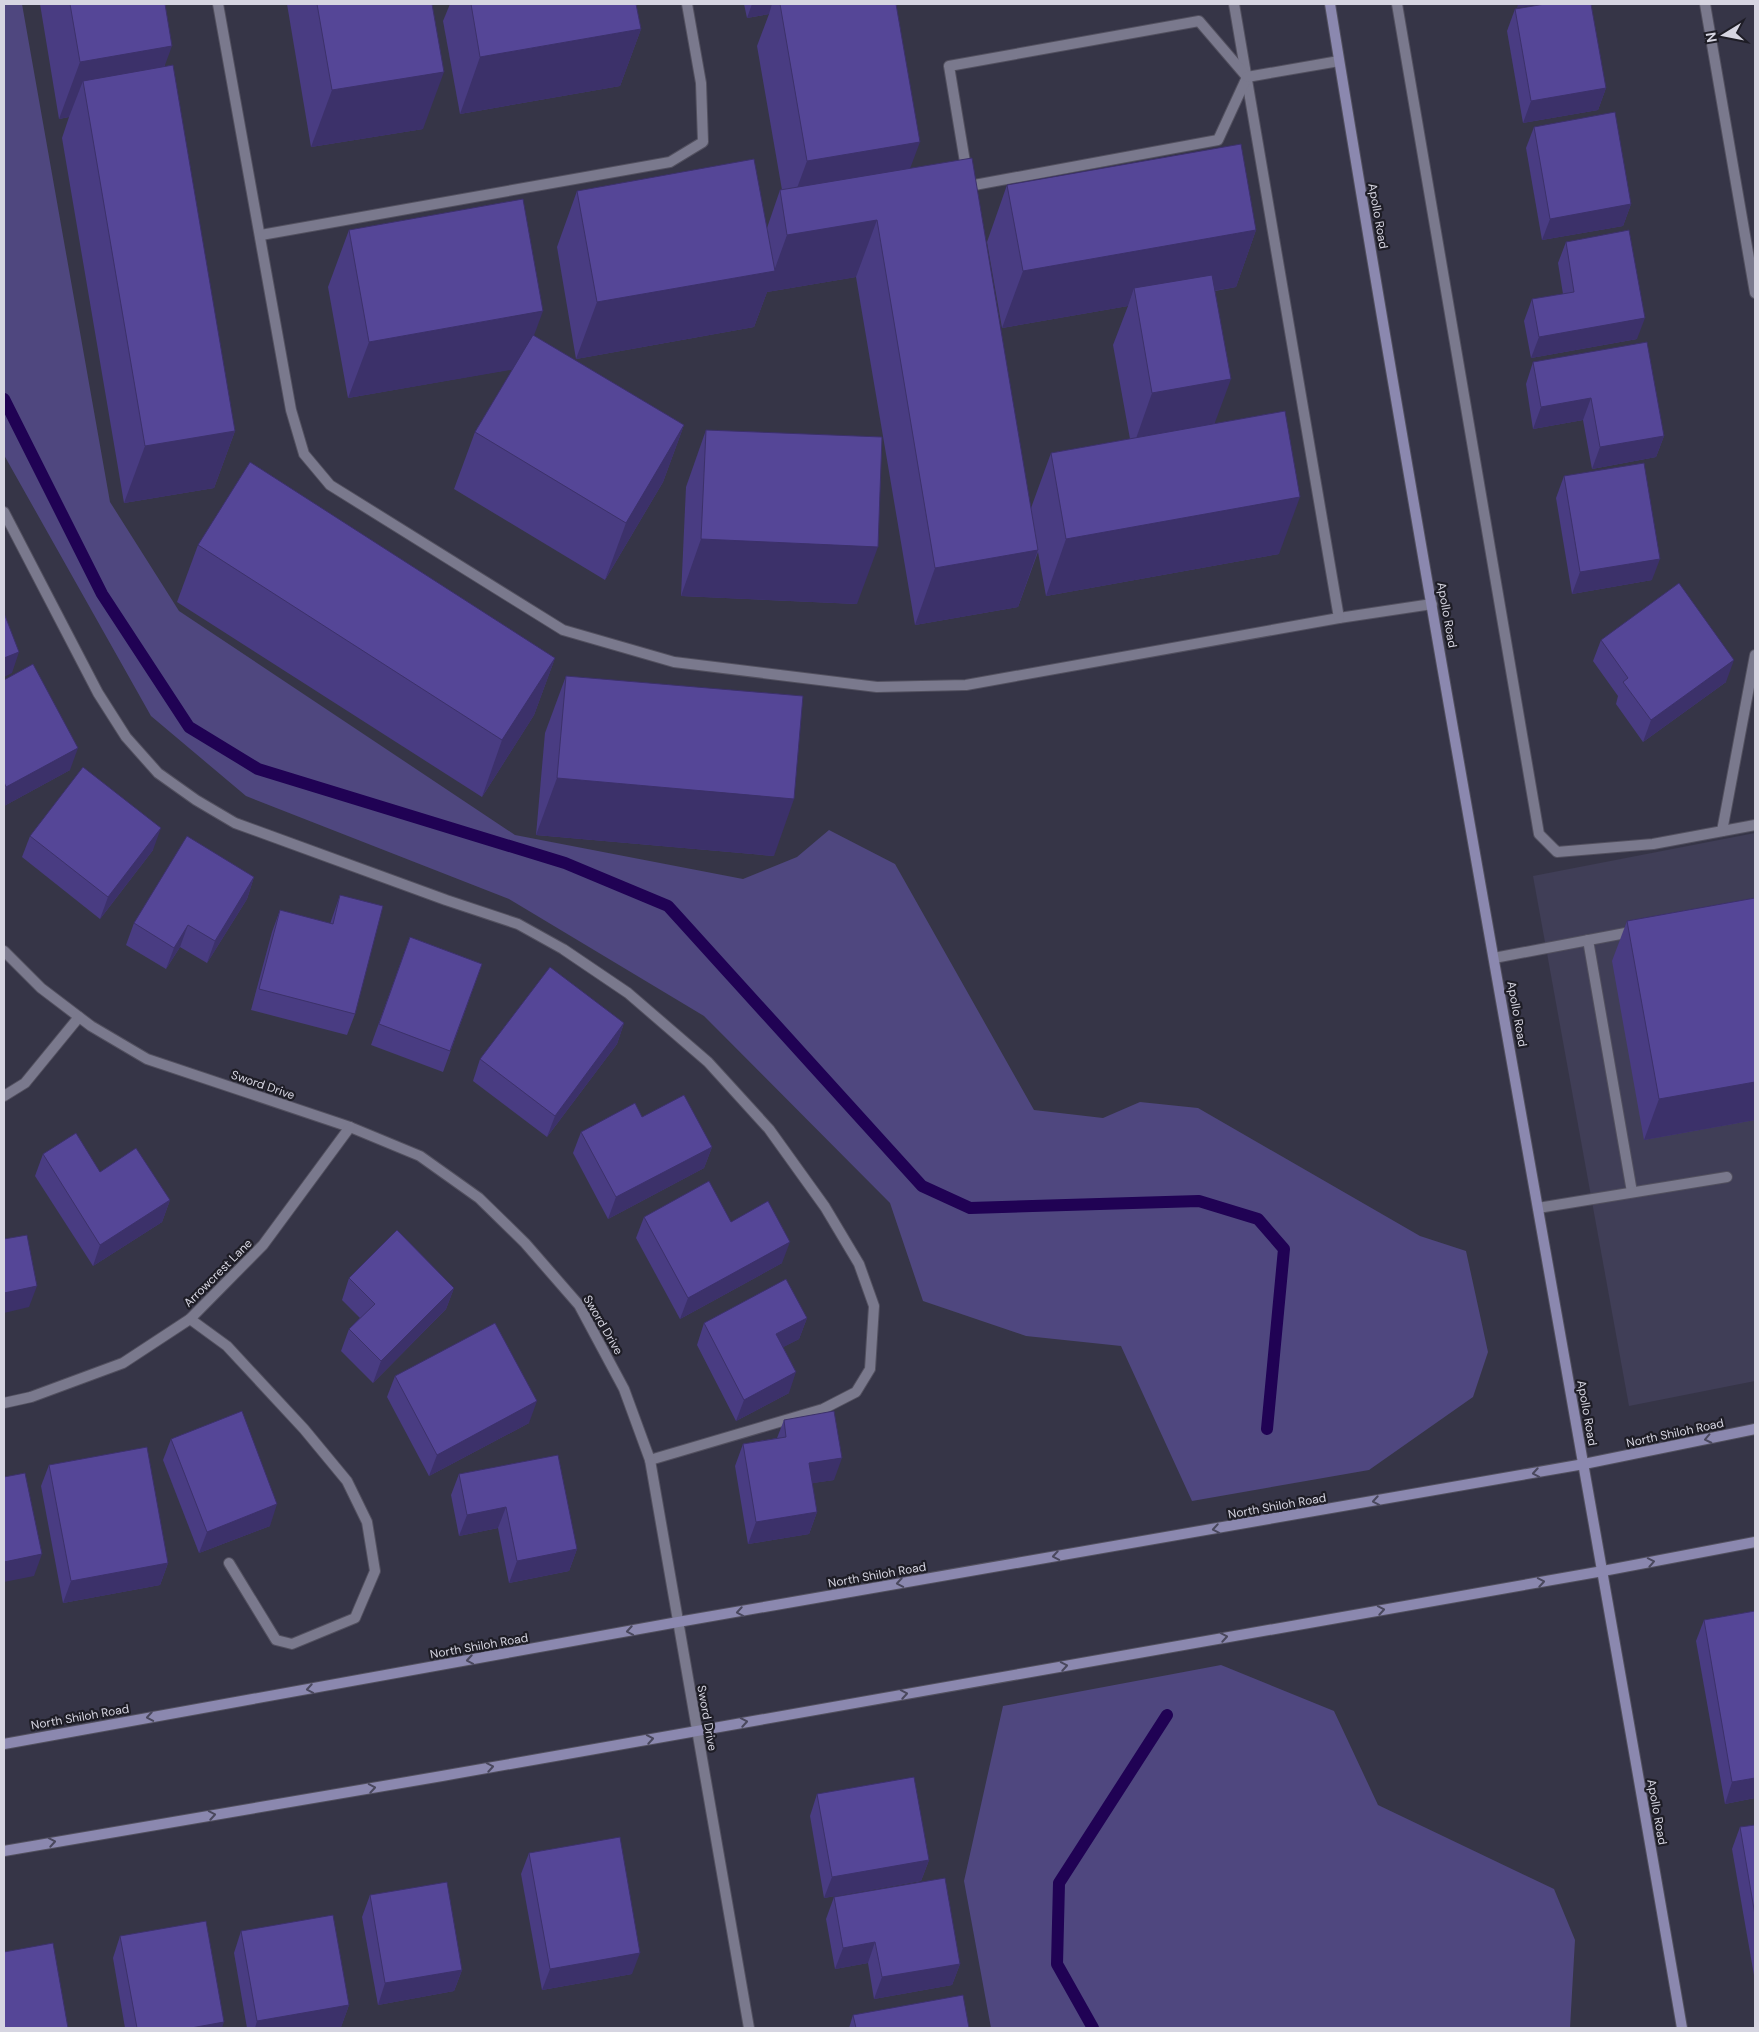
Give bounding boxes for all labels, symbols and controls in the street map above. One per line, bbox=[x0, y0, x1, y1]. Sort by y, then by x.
north arrow bbox=[1699, 10, 1749, 60]
text: N bbox=[1701, 31, 1721, 44]
street label: Apollo Road bbox=[1364, 182, 1392, 250]
street label: Apollo Road bbox=[1433, 581, 1461, 649]
street label: Apollo Road bbox=[1503, 980, 1531, 1048]
street label: Sword Drive bbox=[229, 1067, 297, 1103]
street label: Arrowcrest Lane bbox=[180, 1235, 256, 1311]
street label: Sword Drive bbox=[579, 1292, 627, 1358]
street label: Apollo Road bbox=[1573, 1379, 1601, 1447]
street label: North Shiloh Road bbox=[1625, 1415, 1725, 1451]
one-way arrow bbox=[1703, 1433, 1712, 1444]
one-way arrow bbox=[1532, 1467, 1541, 1477]
street label: North Shiloh Road bbox=[1227, 1490, 1327, 1522]
one-way arrow bbox=[1372, 1496, 1381, 1506]
one-way arrow bbox=[1212, 1523, 1221, 1533]
one-way arrow bbox=[1052, 1551, 1060, 1561]
one-way arrow bbox=[1647, 1557, 1655, 1568]
street label: North Shiloh Road bbox=[827, 1559, 927, 1591]
one-way arrow bbox=[896, 1578, 904, 1588]
one-way arrow bbox=[1537, 1578, 1545, 1588]
one-way arrow bbox=[1376, 1605, 1385, 1615]
one-way arrow bbox=[736, 1606, 744, 1616]
one-way arrow bbox=[625, 1626, 634, 1636]
street label: North Shiloh Road bbox=[429, 1630, 529, 1662]
one-way arrow bbox=[1220, 1633, 1229, 1643]
one-way arrow bbox=[466, 1654, 474, 1664]
one-way arrow bbox=[1060, 1661, 1069, 1671]
one-way arrow bbox=[306, 1683, 314, 1693]
street label: Sword Drive bbox=[693, 1684, 721, 1752]
one-way arrow bbox=[900, 1690, 909, 1700]
street label: North Shiloh Road bbox=[30, 1701, 130, 1733]
one-way arrow bbox=[146, 1712, 154, 1722]
one-way arrow bbox=[740, 1718, 749, 1728]
one-way arrow bbox=[646, 1735, 654, 1745]
one-way arrow bbox=[486, 1763, 494, 1773]
street label: Apollo Road bbox=[1643, 1778, 1671, 1846]
one-way arrow bbox=[368, 1783, 377, 1793]
one-way arrow bbox=[208, 1811, 216, 1821]
one-way arrow bbox=[47, 1838, 56, 1848]

